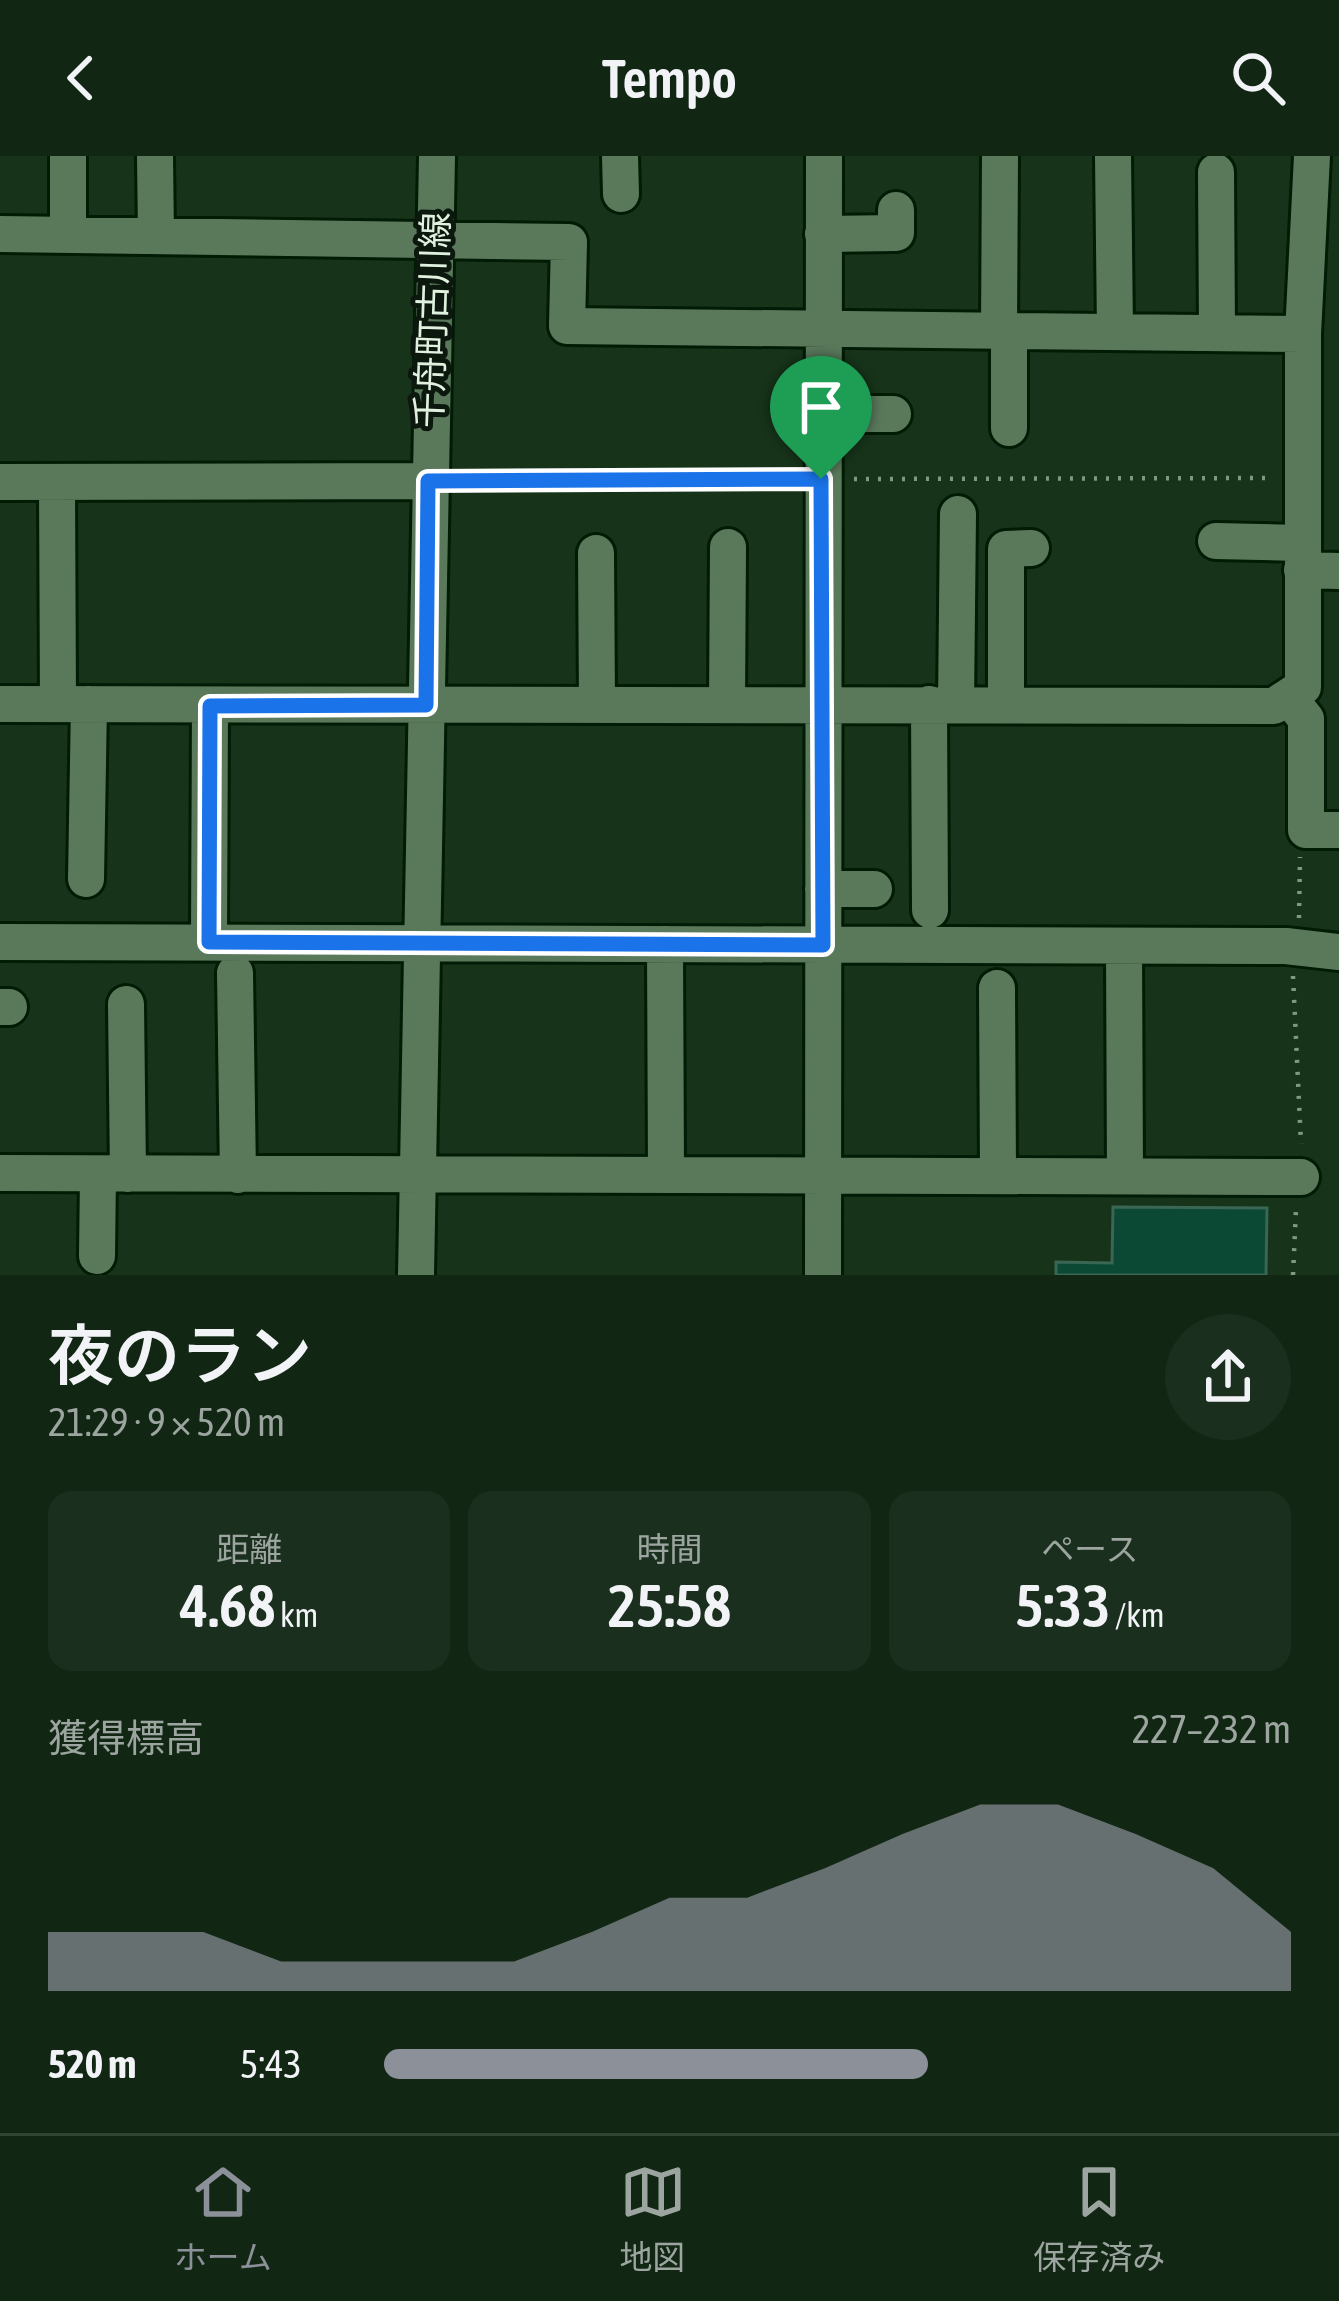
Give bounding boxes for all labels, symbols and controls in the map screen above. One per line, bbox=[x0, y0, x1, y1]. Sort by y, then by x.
icon: back bbox=[48, 45, 114, 111]
icon: search bbox=[1225, 45, 1291, 111]
text: Tempo bbox=[602, 48, 737, 109]
street label: 千舟町古川線 bbox=[407, 211, 457, 429]
pin bbox=[770, 356, 872, 479]
icon: arrive bbox=[788, 374, 854, 440]
button: share bbox=[1165, 1314, 1291, 1440]
text: 夜のラン bbox=[48, 1317, 312, 1393]
text: 21:29 · 9 × 520 m bbox=[48, 1400, 285, 1444]
text: 距離 bbox=[216, 1530, 282, 1568]
text: 時間 bbox=[636, 1530, 702, 1568]
text: ペース bbox=[1041, 1530, 1139, 1568]
text: 4.68 bbox=[180, 1571, 275, 1640]
text: 25:58 bbox=[608, 1571, 731, 1640]
text: 5:33 bbox=[1015, 1571, 1110, 1640]
text: km bbox=[275, 1596, 318, 1634]
text: /km bbox=[1110, 1596, 1164, 1634]
text: 227–232 m bbox=[1132, 1707, 1291, 1751]
text: 獲得標高 bbox=[48, 1716, 204, 1760]
text: 520 m bbox=[48, 2042, 136, 2086]
text: 5:43 bbox=[240, 2042, 302, 2086]
tab: ホーム bbox=[174, 2159, 272, 2279]
tab: 地図 bbox=[620, 2159, 686, 2279]
tab: 保存済み bbox=[1033, 2159, 1165, 2279]

